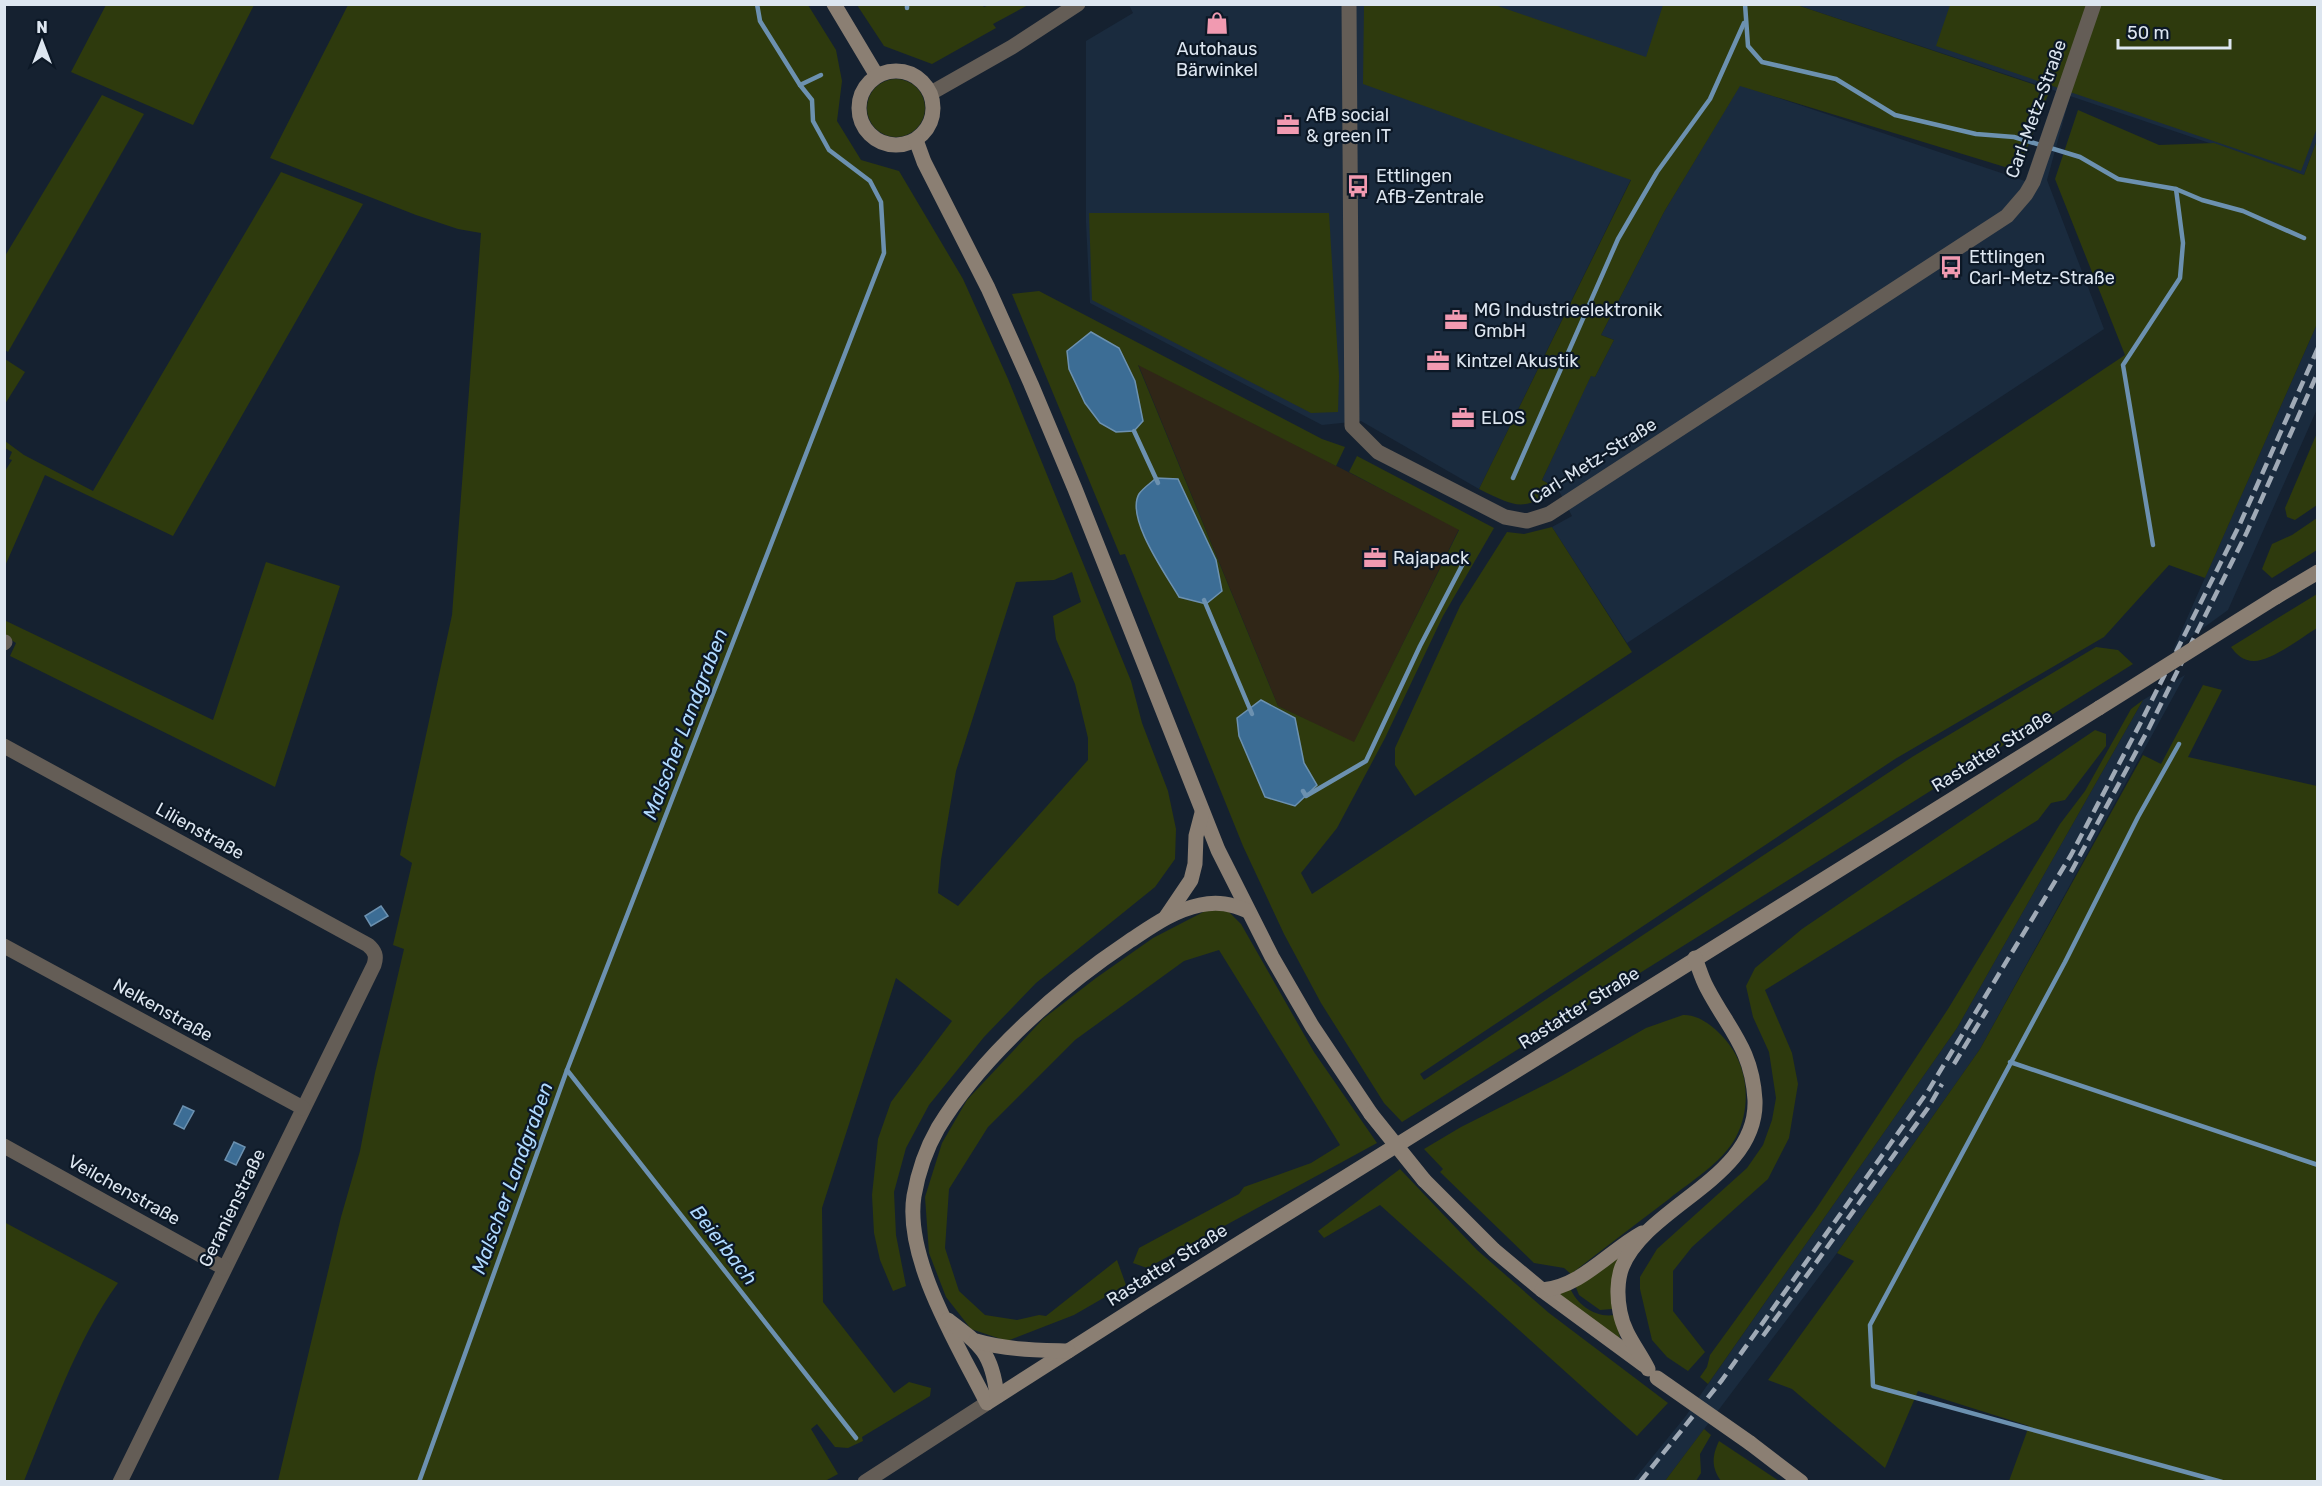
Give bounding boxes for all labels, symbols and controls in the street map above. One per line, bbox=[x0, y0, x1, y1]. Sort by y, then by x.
shop icon: Autohaus Bärwinkel bbox=[1204, 10, 1230, 36]
north arrow bbox=[12, 12, 72, 72]
scale bar bbox=[2118, 12, 2230, 50]
text: N bbox=[36, 18, 48, 37]
text: 50 m bbox=[2127, 22, 2170, 44]
street label: Carl-Metz-Straße bbox=[2001, 37, 2071, 181]
place label: Autohaus Bärwinkel bbox=[1176, 38, 1258, 81]
place label: AfB social & green IT bbox=[1306, 104, 1391, 147]
office icon: AfB social & green IT bbox=[1275, 112, 1301, 138]
place label: Ettlingen AfB-Zentrale bbox=[1376, 165, 1484, 208]
bus stop icon: Ettlingen AfB-Zentrale bbox=[1345, 173, 1371, 199]
place label: Ettlingen Carl-Metz-Straße bbox=[1969, 246, 2115, 289]
bus stop icon: Ettlingen Carl-Metz-Straße bbox=[1938, 254, 1964, 280]
place label: MG Industrieelektronik GmbH bbox=[1474, 299, 1663, 342]
office icon: MG Industrieelektronik GmbH bbox=[1443, 307, 1469, 333]
office icon: Kintzel Akustik bbox=[1425, 348, 1451, 374]
place label: Kintzel Akustik bbox=[1456, 350, 1579, 372]
office icon: ELOS bbox=[1450, 405, 1476, 431]
place label: ELOS bbox=[1481, 407, 1525, 429]
street label: Carl-Metz-Straße bbox=[1525, 413, 1661, 509]
office icon: Rajapack bbox=[1362, 545, 1388, 571]
place label: Rajapack bbox=[1393, 547, 1470, 569]
water label: Malscher Landgraben bbox=[637, 625, 733, 823]
street label: Rastatter Straße bbox=[1928, 705, 2056, 797]
street label: Lilienstraße bbox=[152, 798, 248, 864]
street label: Rastatter Straße bbox=[1515, 962, 1643, 1054]
street label: Nelkenstraße bbox=[109, 974, 217, 1046]
water label: Malscher Landgraben bbox=[466, 1079, 558, 1277]
street label: Geranienstraße bbox=[194, 1145, 270, 1271]
street label: Veilchenstraße bbox=[64, 1150, 184, 1230]
water label: Beierbach bbox=[685, 1200, 763, 1290]
street label: Rastatter Straße bbox=[1103, 1219, 1231, 1311]

